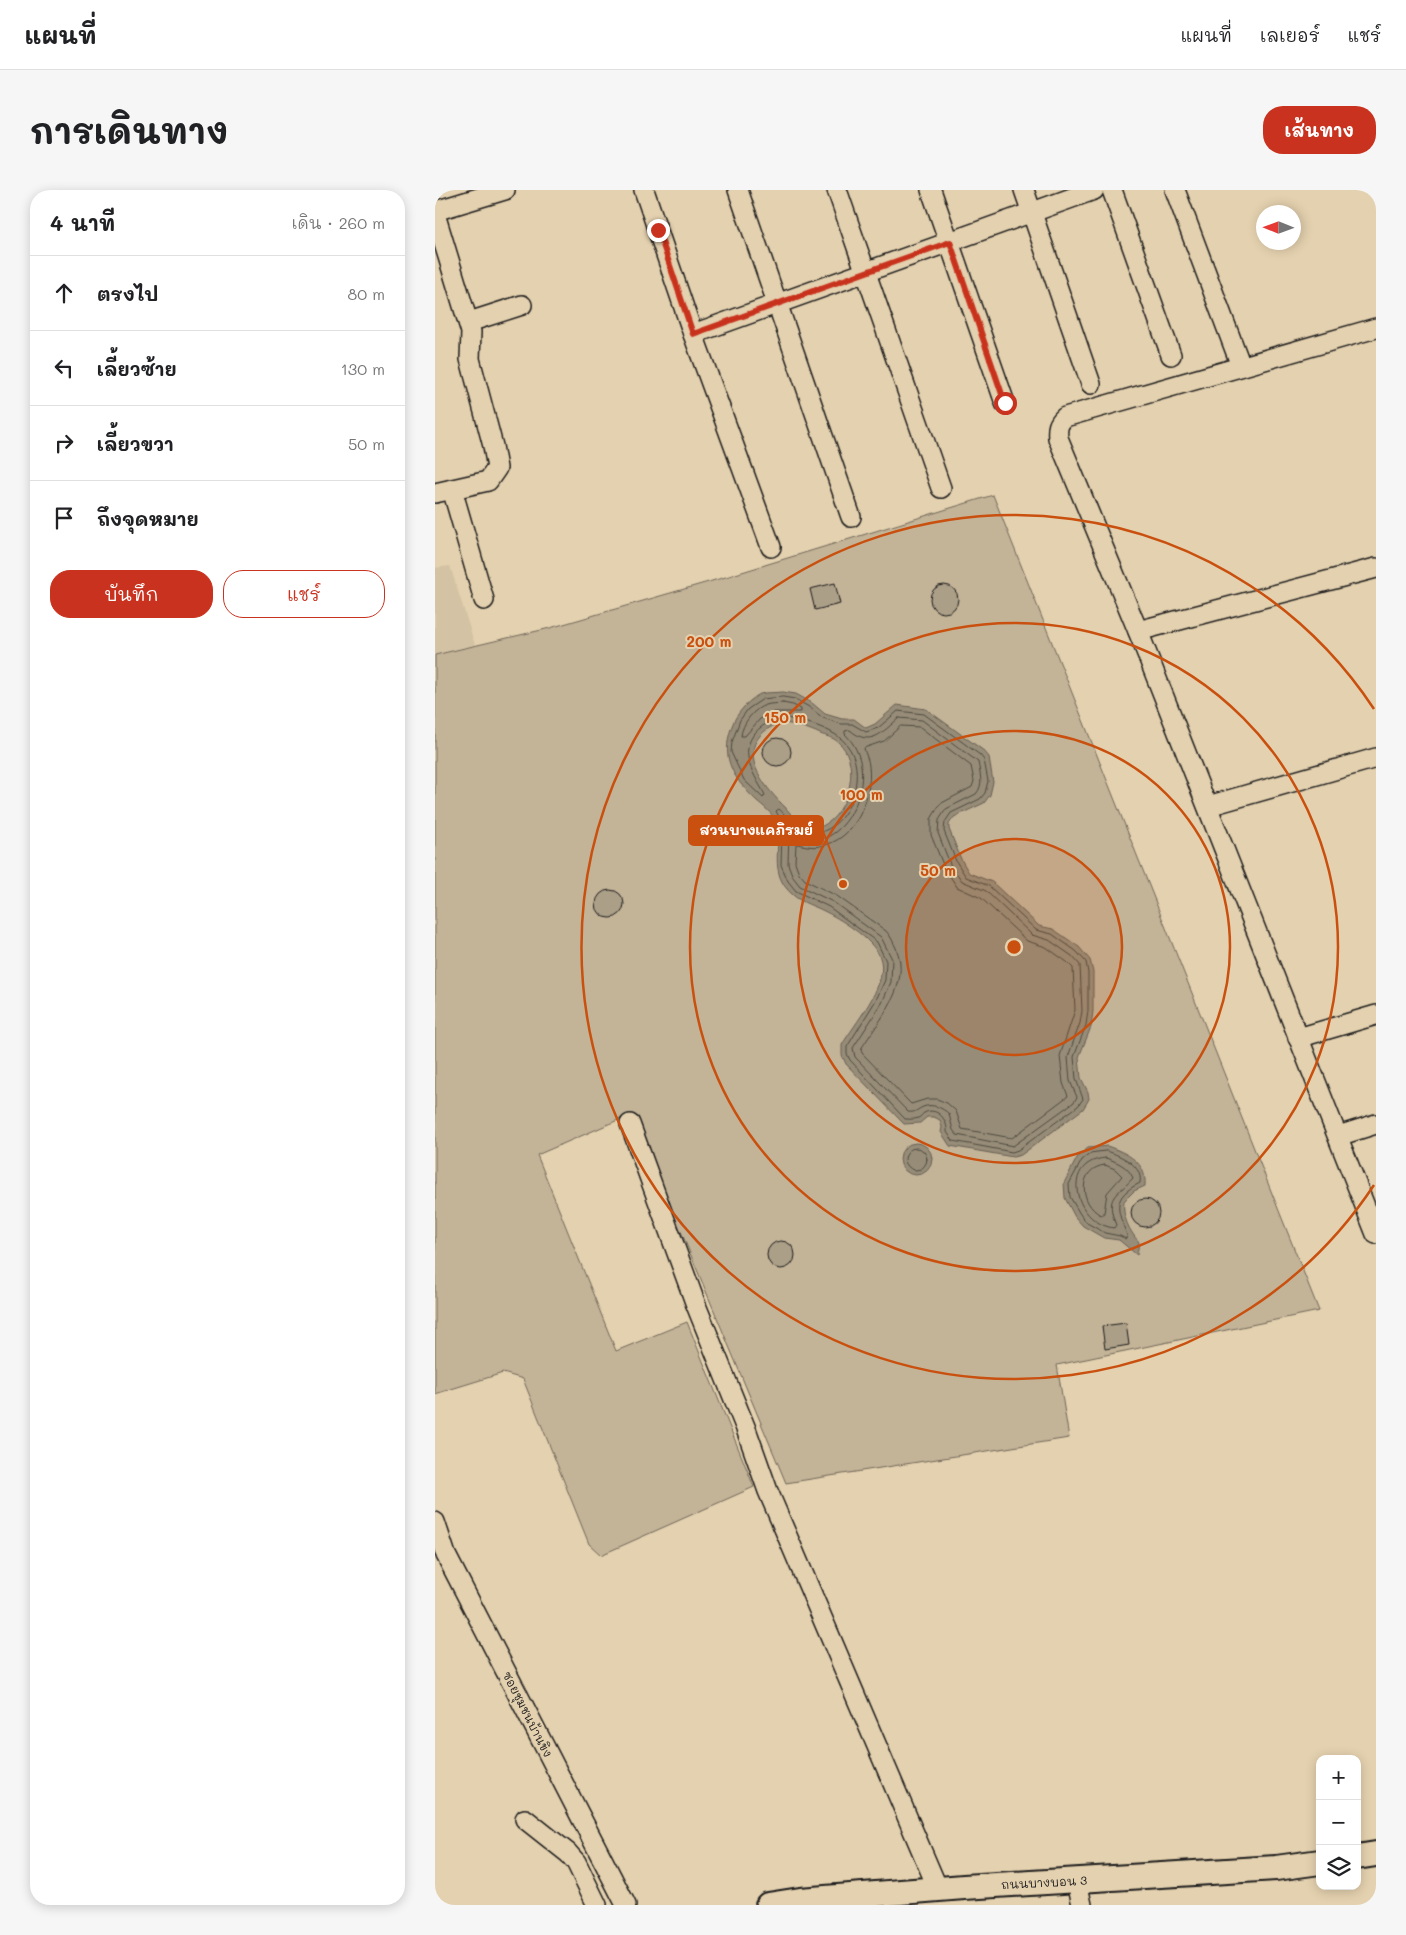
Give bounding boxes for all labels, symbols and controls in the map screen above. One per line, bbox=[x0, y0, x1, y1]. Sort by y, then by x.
text: แผนที่ bbox=[25, 19, 96, 50]
text: แผนที่ bbox=[1181, 23, 1232, 47]
text: เลเยอร์ bbox=[1260, 23, 1320, 47]
text: แชร์ bbox=[1348, 23, 1381, 47]
button: เส้นทาง bbox=[1263, 106, 1376, 154]
text: การเดินทาง bbox=[30, 107, 228, 153]
north arrow bbox=[1256, 205, 1301, 250]
text: 4 นาที bbox=[50, 209, 115, 236]
text: เดิน · 260 m bbox=[292, 212, 385, 233]
route end bbox=[647, 219, 670, 242]
icon: ahead bbox=[50, 279, 78, 307]
text: ตรงไป bbox=[97, 281, 158, 306]
text: 80 m bbox=[348, 283, 385, 304]
icon: left bbox=[50, 354, 78, 382]
text: เลี้ยวซ้าย bbox=[97, 356, 177, 381]
text: 130 m bbox=[341, 358, 385, 379]
route start bbox=[994, 392, 1017, 415]
icon: right bbox=[50, 429, 78, 457]
text: เลี้ยวขวา bbox=[97, 431, 174, 456]
text: 50 m bbox=[348, 433, 385, 454]
icon: arrive bbox=[50, 504, 78, 532]
text: ถึงจุดหมาย bbox=[97, 506, 199, 531]
button: บันทึก bbox=[50, 570, 213, 618]
button: แชร์ bbox=[223, 570, 385, 618]
text: 200 m bbox=[687, 631, 732, 651]
text: 150 m bbox=[764, 707, 806, 727]
text: 100 m bbox=[839, 784, 883, 804]
callout: สวนบางแคภิรมย์ bbox=[689, 816, 823, 845]
text: สวนบางแคภิรมย์ bbox=[699, 820, 814, 839]
text: 50 m bbox=[920, 860, 956, 880]
centre of rings bbox=[1005, 938, 1023, 956]
street label: ซอยชุมชนบ้านขิง bbox=[497, 1668, 556, 1761]
map controls bbox=[1316, 1755, 1361, 1890]
button: + bbox=[1316, 1755, 1361, 1800]
button: − bbox=[1316, 1800, 1361, 1845]
button: layers bbox=[1316, 1845, 1361, 1890]
street label: ถนนบางบอน 3 bbox=[1001, 1872, 1087, 1892]

